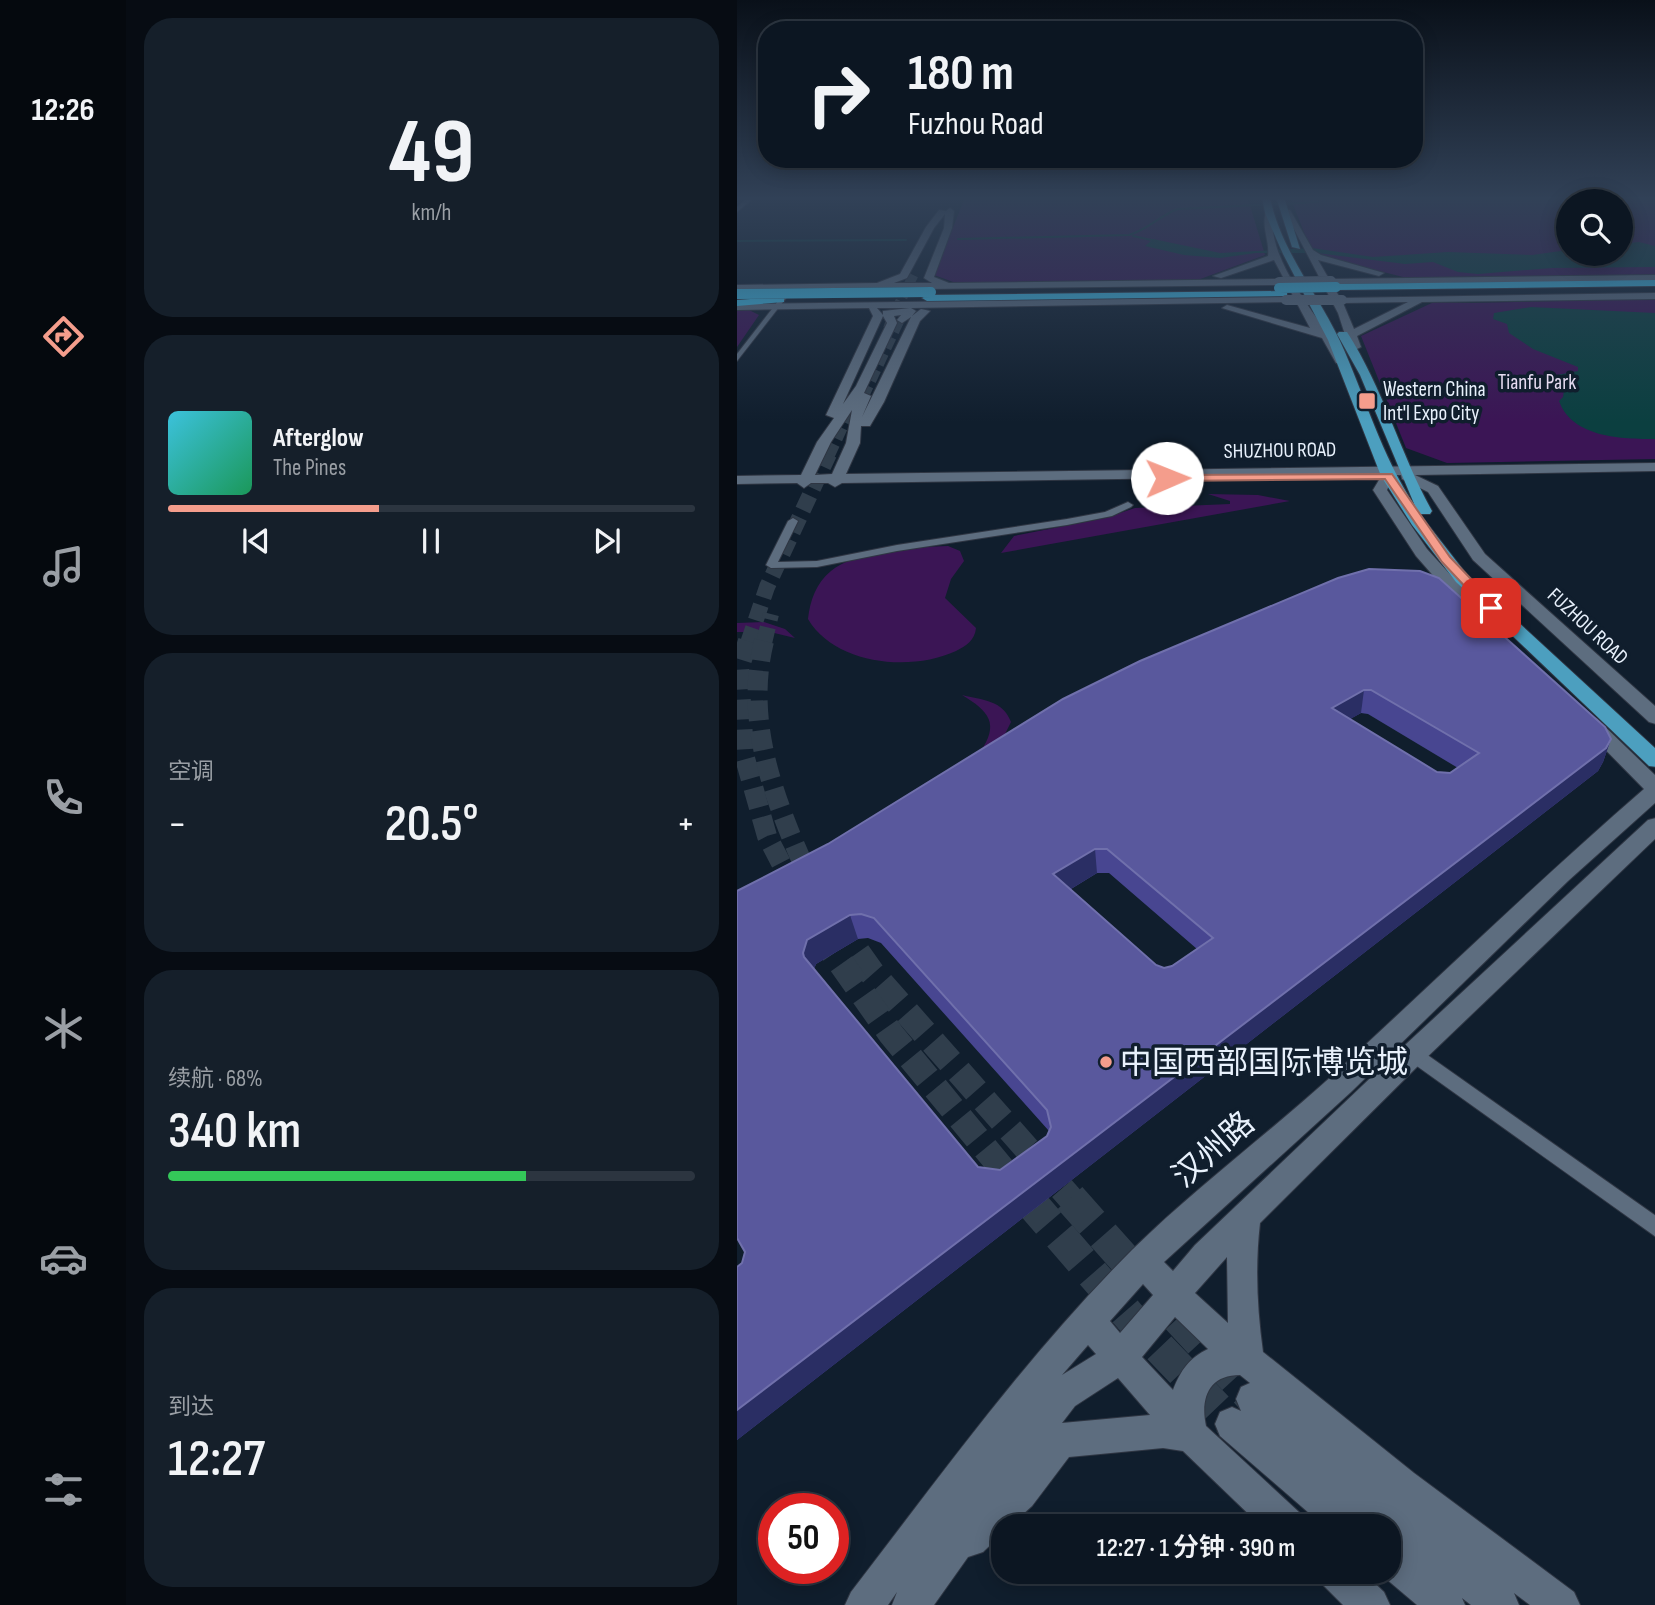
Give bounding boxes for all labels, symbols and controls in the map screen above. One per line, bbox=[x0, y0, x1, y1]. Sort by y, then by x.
text: 180 m bbox=[908, 45, 1014, 104]
icon: right bbox=[793, 49, 884, 140]
text: 12:26 bbox=[31, 91, 95, 130]
text: 49 bbox=[389, 99, 474, 208]
text: Fuzhou Road bbox=[908, 105, 1044, 144]
map controls bbox=[1556, 189, 1633, 266]
button: search bbox=[1556, 189, 1633, 266]
text: km/h bbox=[412, 199, 451, 227]
icon: directions bbox=[39, 312, 88, 361]
park label: Tianfu Park bbox=[1498, 370, 1576, 395]
place label: Western China Int'l Expo City bbox=[1383, 377, 1485, 426]
marker: Western China Int'l Expo City bbox=[1357, 391, 1377, 411]
text: Afterglow bbox=[273, 423, 364, 454]
street label: SHUZHOU ROAD bbox=[1223, 437, 1337, 464]
position arrow bbox=[1130, 441, 1204, 515]
text: The Pines bbox=[273, 454, 346, 482]
icon: previous bbox=[237, 522, 275, 560]
icon: pause bbox=[412, 522, 450, 560]
icon: next bbox=[588, 522, 626, 560]
icon: music bbox=[39, 542, 88, 591]
pin bbox=[1461, 578, 1521, 638]
street label: FUZHOU ROAD bbox=[1542, 583, 1633, 670]
icon: arrive bbox=[1472, 589, 1510, 627]
text: 空调 bbox=[168, 758, 214, 786]
icon: phone bbox=[39, 773, 88, 822]
text: 20.5° bbox=[385, 793, 478, 856]
text: − bbox=[168, 802, 187, 847]
text: + bbox=[676, 802, 695, 847]
icon: climate bbox=[39, 1004, 88, 1053]
place label: 中国西部国际博览城 bbox=[1120, 1044, 1408, 1083]
marker: 中国西部国际博览城 bbox=[1098, 1054, 1114, 1070]
text: 续航 · 68% bbox=[168, 1065, 263, 1093]
text: 340 km bbox=[168, 1100, 301, 1163]
street label: 汉州路 bbox=[1165, 1104, 1263, 1196]
icon: car bbox=[39, 1234, 88, 1283]
text: 到达 bbox=[168, 1393, 214, 1421]
text: 12:27 bbox=[168, 1428, 265, 1491]
icon: filters bbox=[39, 1465, 88, 1514]
speed limit sign: 50 bbox=[758, 1493, 849, 1584]
text: 12:27 · 1 分钟 · 390 m bbox=[1097, 1533, 1295, 1564]

